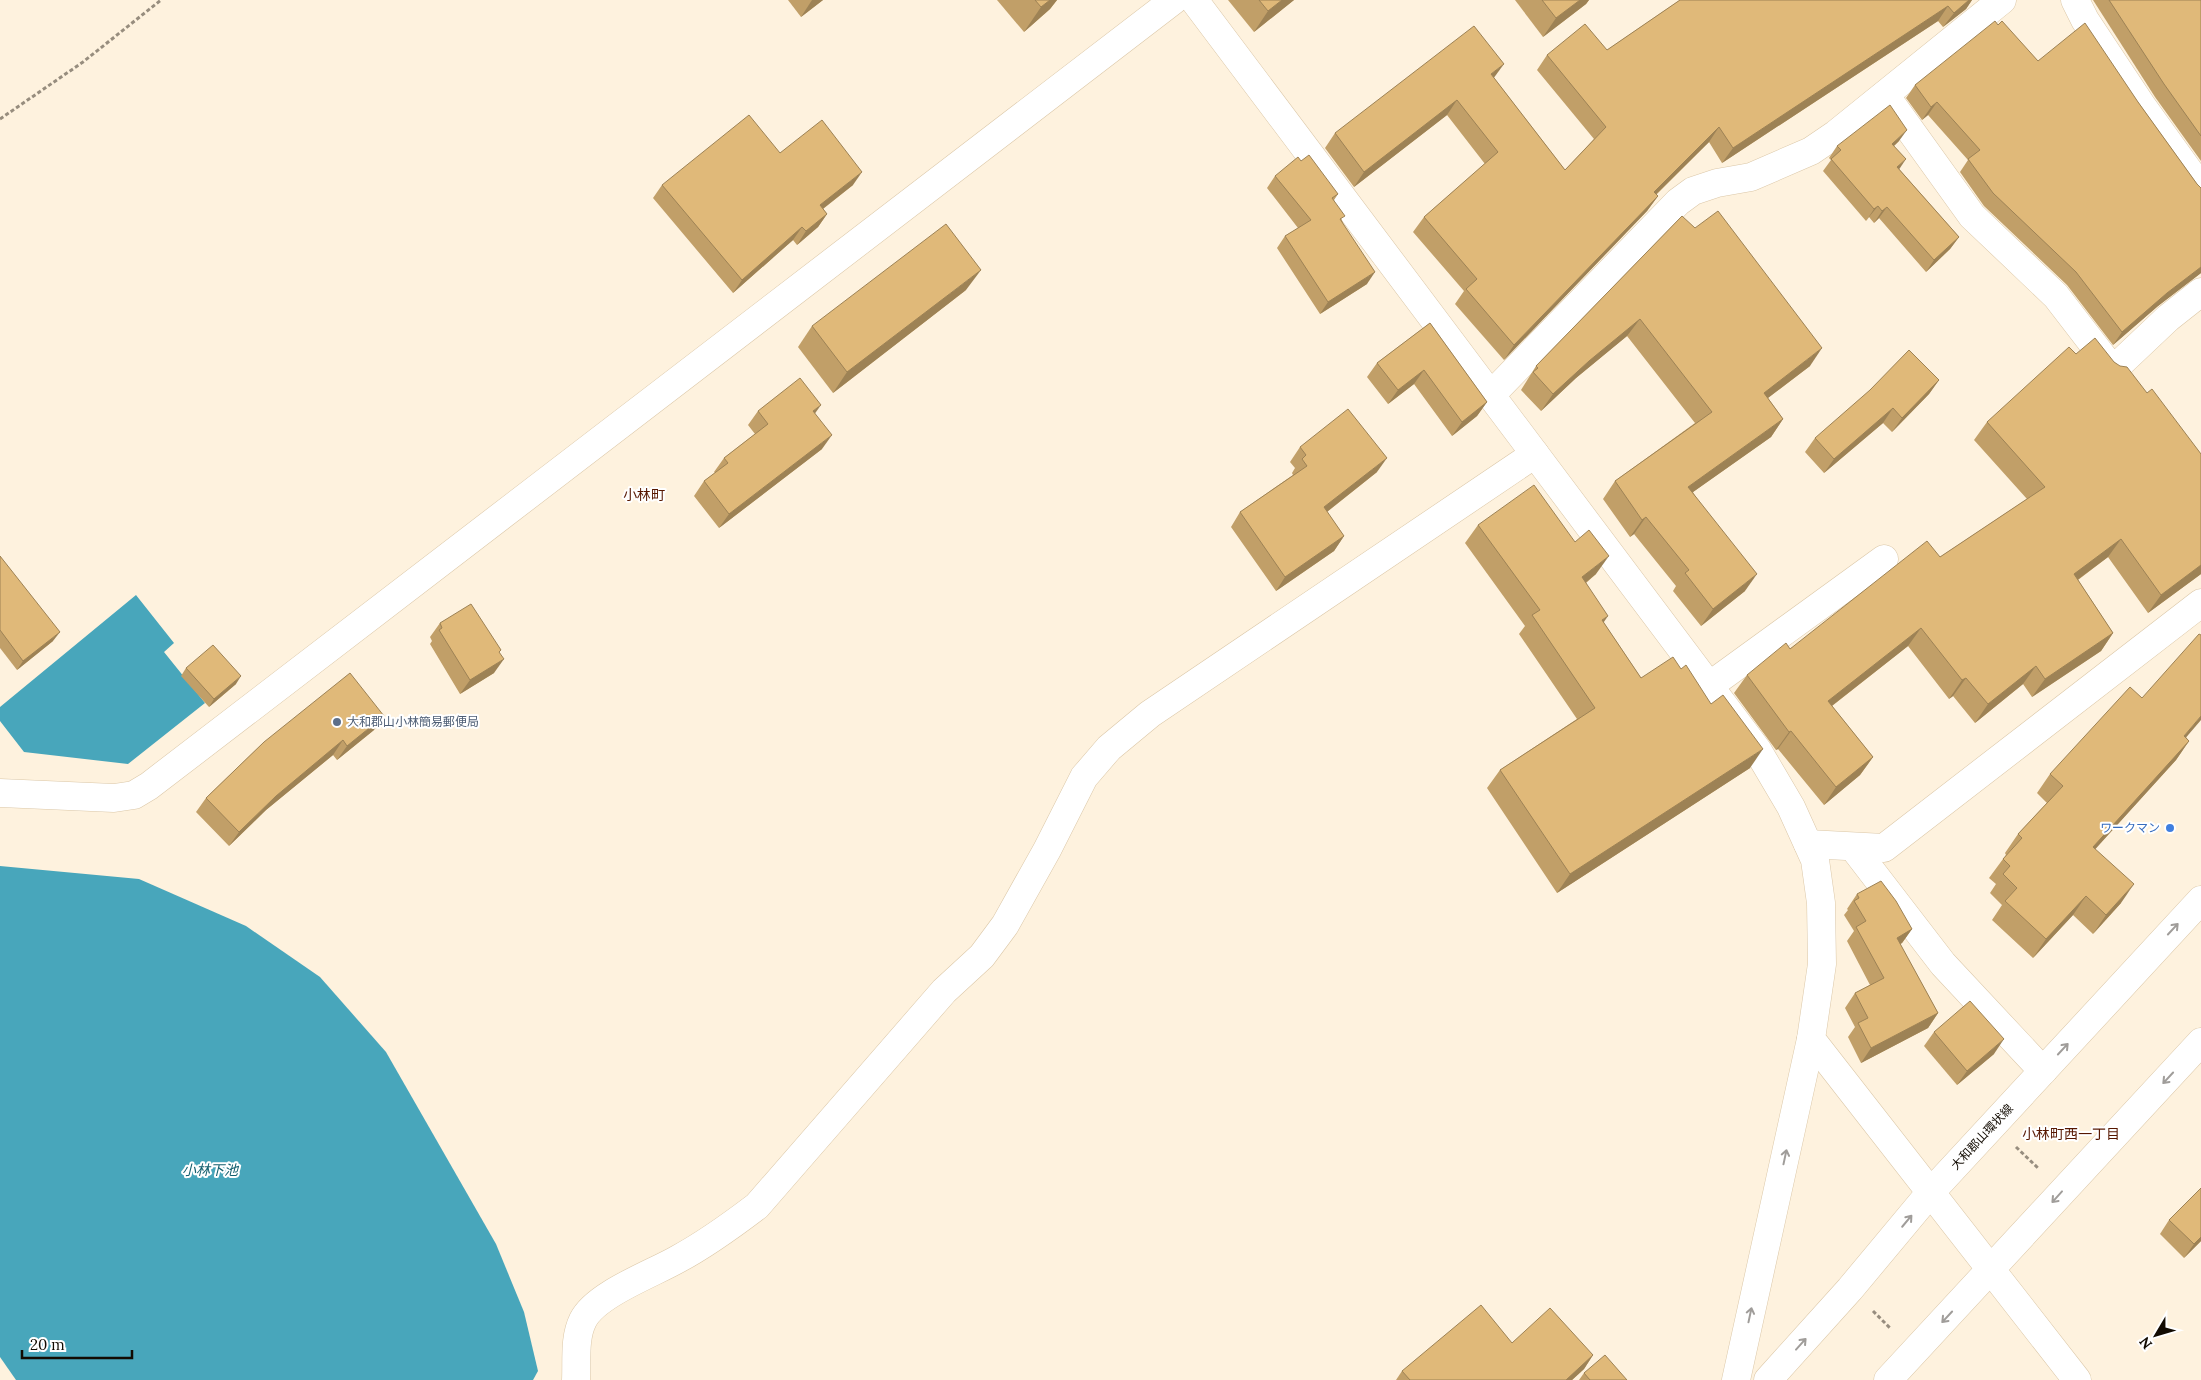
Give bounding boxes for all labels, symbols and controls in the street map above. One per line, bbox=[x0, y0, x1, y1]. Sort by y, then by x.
district label: 小林町 bbox=[623, 486, 665, 504]
place label: 大和郡山小林簡易郵便局 bbox=[347, 714, 479, 729]
marker: 大和郡山小林簡易郵便局 bbox=[331, 716, 343, 728]
place label: ワークマン bbox=[2100, 820, 2160, 835]
marker: ワークマン bbox=[2164, 822, 2176, 834]
one-way arrow bbox=[2167, 923, 2179, 936]
one-way arrow bbox=[2057, 1042, 2069, 1055]
one-way arrow bbox=[2162, 1072, 2174, 1084]
street label: 大和郡山環状線 bbox=[1947, 1101, 2016, 1172]
district label: 小林町西一丁目 bbox=[2022, 1125, 2120, 1143]
one-way arrow bbox=[1781, 1149, 1790, 1165]
water label: 小林下池 bbox=[182, 1161, 240, 1179]
one-way arrow bbox=[2051, 1190, 2063, 1203]
one-way arrow bbox=[1901, 1215, 1912, 1228]
one-way arrow bbox=[1746, 1308, 1756, 1324]
one-way arrow bbox=[1941, 1310, 1953, 1323]
north arrow bbox=[2131, 1310, 2181, 1360]
scale bar bbox=[22, 1328, 132, 1360]
text: N bbox=[2135, 1333, 2156, 1353]
text: 20 m bbox=[30, 1335, 65, 1354]
one-way arrow bbox=[1795, 1337, 1806, 1350]

